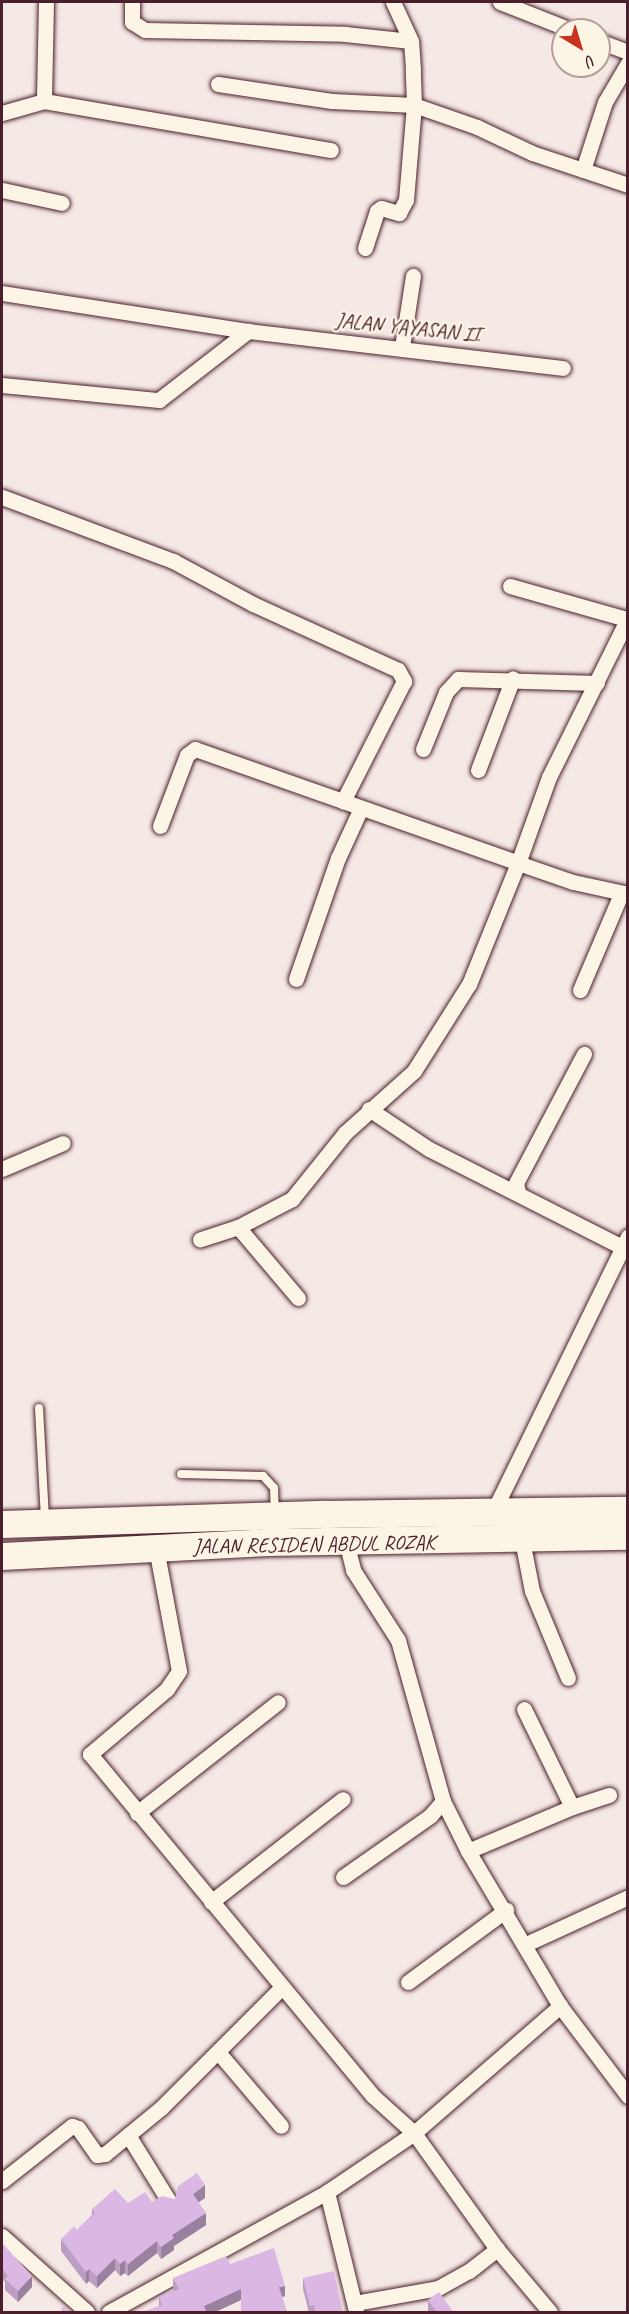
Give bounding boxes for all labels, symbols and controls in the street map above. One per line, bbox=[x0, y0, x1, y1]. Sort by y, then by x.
north arrow bbox=[551, 18, 611, 78]
text: U bbox=[582, 50, 600, 71]
street label: JALAN YAYASAN II bbox=[335, 307, 481, 347]
street label: JALAN RESIDEN ABDUL ROZAK bbox=[193, 1529, 435, 1559]

